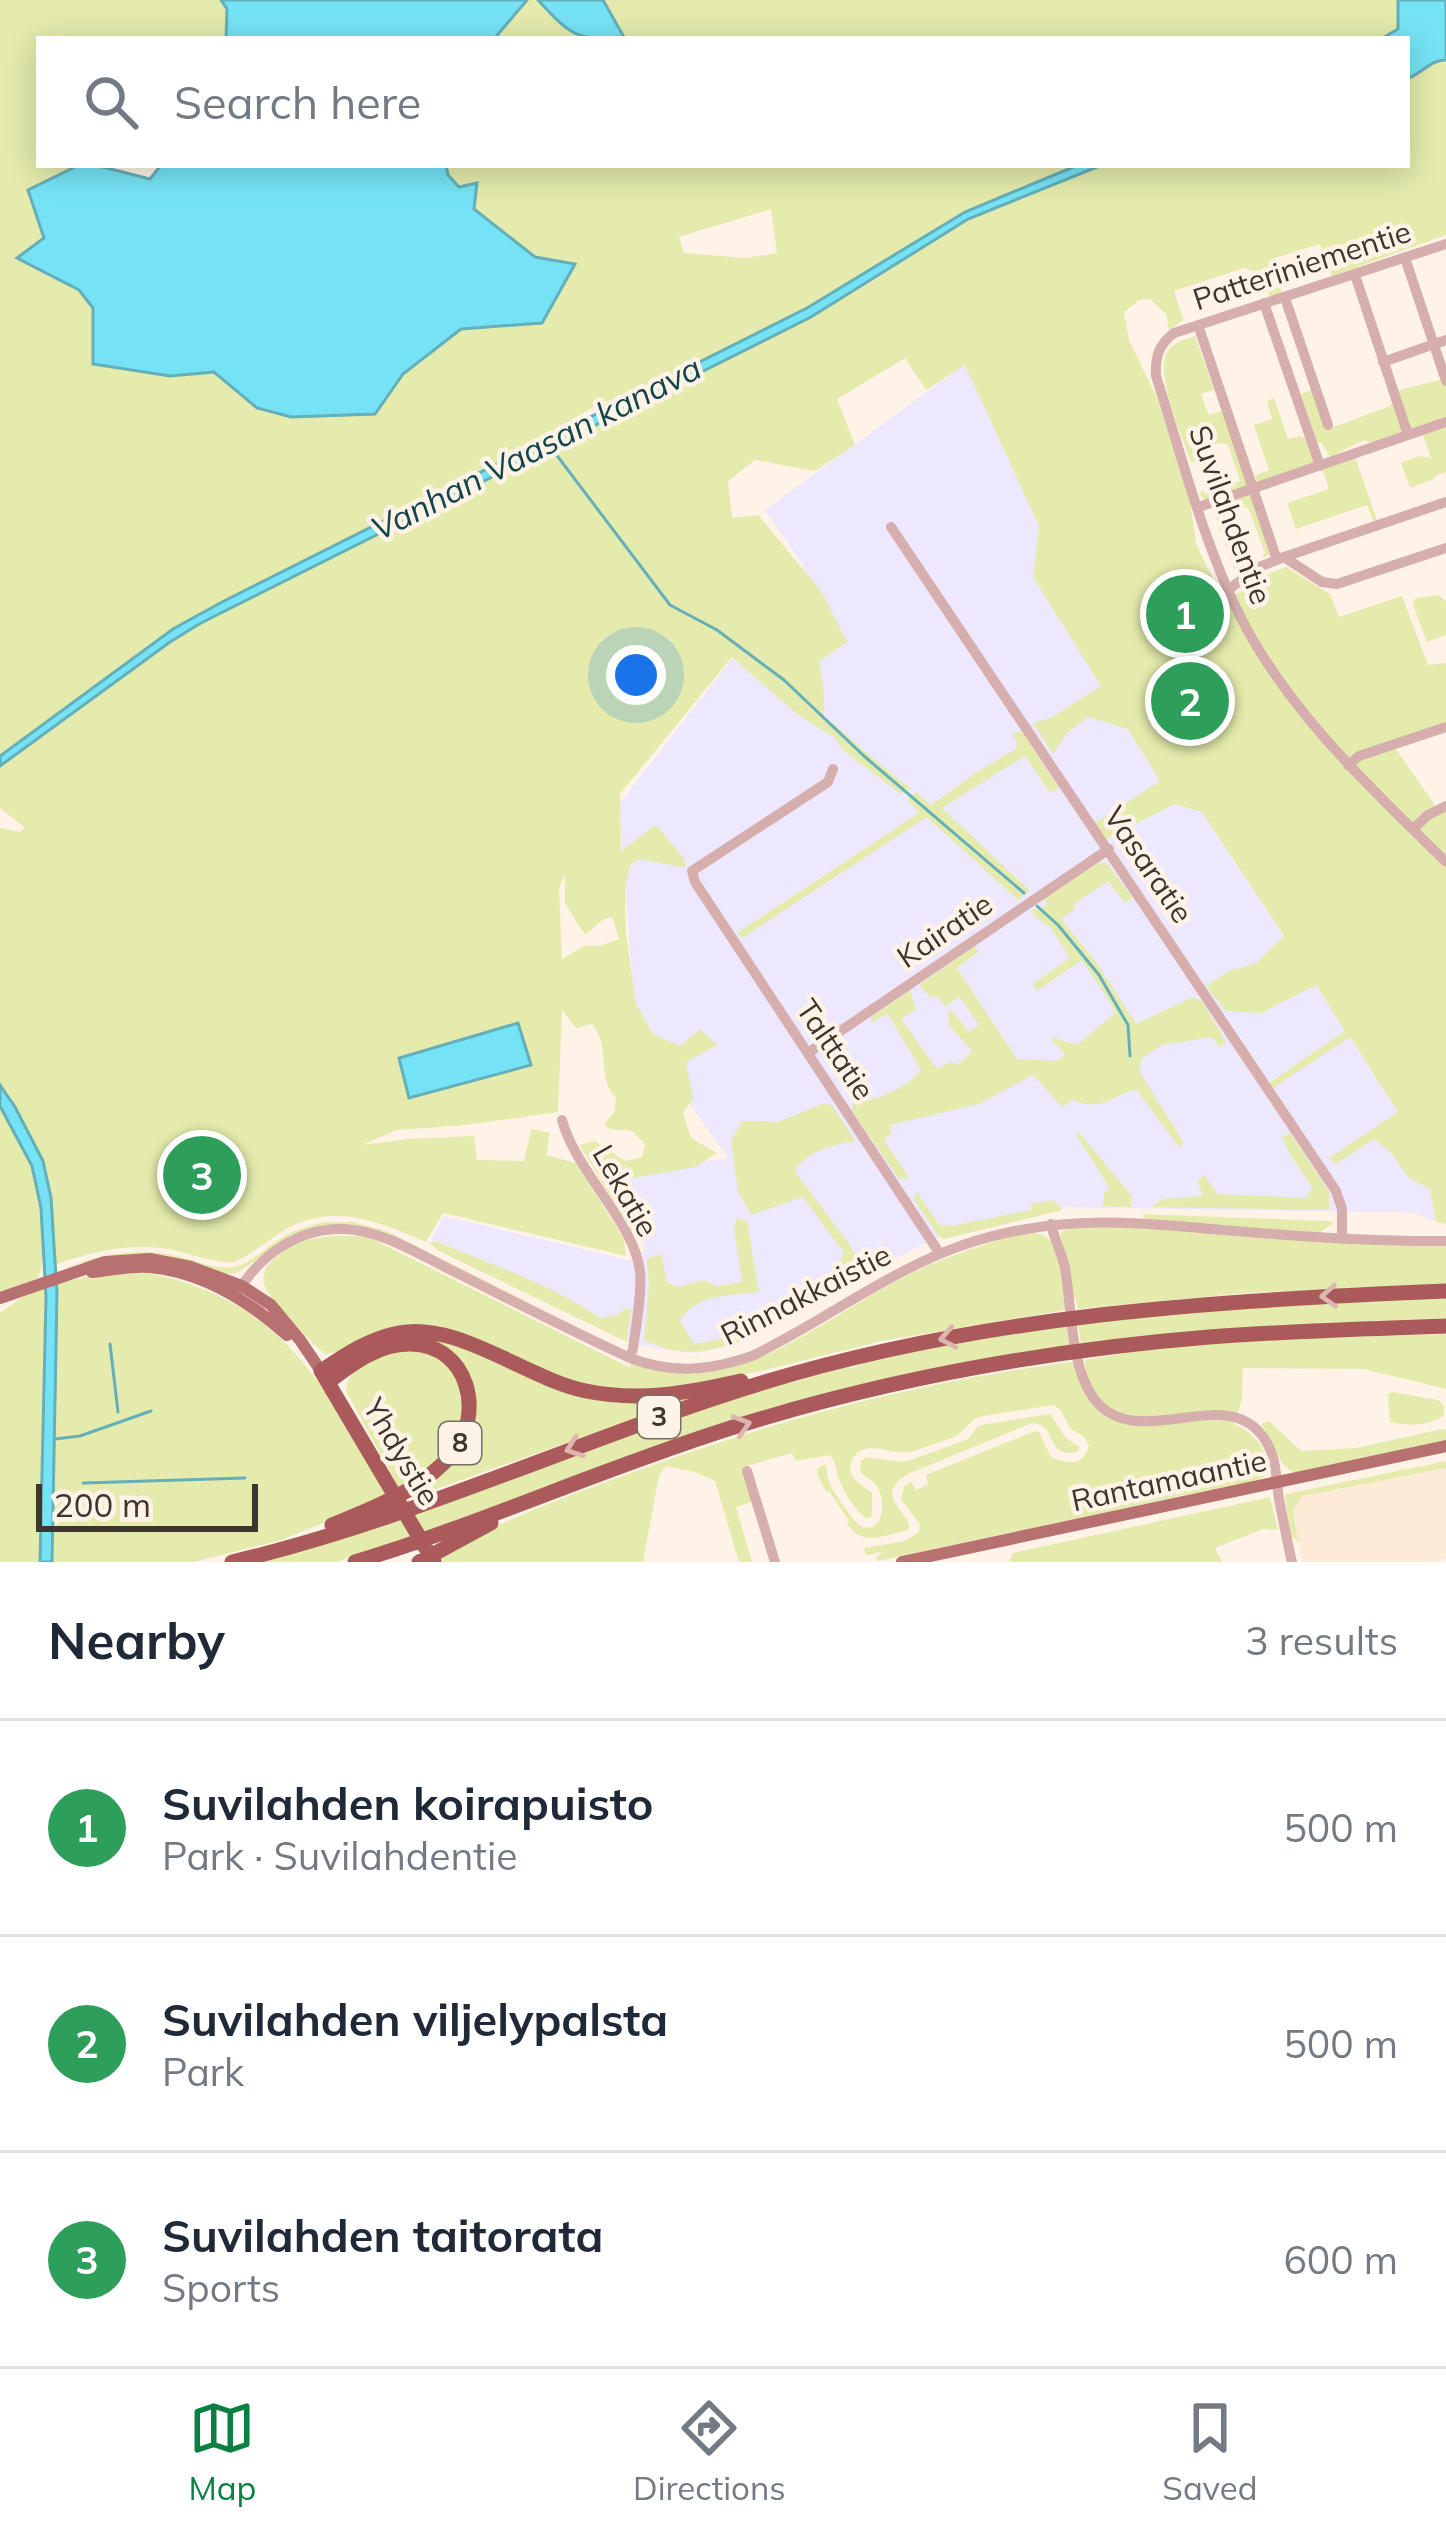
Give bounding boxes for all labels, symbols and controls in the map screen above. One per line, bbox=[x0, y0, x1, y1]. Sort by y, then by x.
search box bbox=[36, 36, 1410, 168]
icon: search bbox=[78, 69, 144, 135]
text: Search here bbox=[174, 74, 421, 130]
street label: Patteriniementie bbox=[1188, 212, 1415, 318]
water label: Vanhan Vaasan kanava bbox=[364, 346, 708, 549]
street label: Suvilahdentie bbox=[1181, 420, 1281, 609]
pin: 1 bbox=[1146, 569, 1224, 659]
your location bbox=[606, 645, 666, 705]
pin: 2 bbox=[1151, 656, 1229, 746]
street label: Vasaratie bbox=[1096, 799, 1202, 930]
street label: Kairatie bbox=[890, 885, 999, 976]
street label: Talttatie bbox=[788, 992, 883, 1107]
pin: 3 bbox=[163, 1130, 241, 1220]
street label: Lekatie bbox=[584, 1138, 667, 1243]
street label: Rinnakkaistie bbox=[714, 1235, 897, 1353]
one-way arrow bbox=[1319, 1283, 1338, 1309]
one-way arrow bbox=[938, 1325, 958, 1350]
street label: Yhdystie bbox=[355, 1390, 449, 1512]
road number: 3 bbox=[638, 1396, 680, 1438]
one-way arrow bbox=[731, 1414, 752, 1439]
road number: 8 bbox=[439, 1422, 481, 1464]
one-way arrow bbox=[565, 1433, 586, 1458]
street label: Rantamaantie bbox=[1068, 1441, 1270, 1519]
scale bar bbox=[36, 1478, 258, 1531]
text: 200 m bbox=[54, 1484, 151, 1525]
text: Nearby bbox=[48, 1608, 225, 1672]
text: 3 results bbox=[1245, 1616, 1398, 1665]
text: Suvilahden koirapuisto bbox=[162, 1775, 653, 1831]
text: 1 bbox=[75, 1803, 99, 1852]
text: 500 m bbox=[1283, 1803, 1398, 1852]
text: Park · Suvilahdentie bbox=[162, 1831, 517, 1880]
text: Suvilahden viljelypalsta bbox=[162, 1991, 668, 2047]
text: 2 bbox=[75, 2019, 99, 2068]
text: 500 m bbox=[1283, 2019, 1398, 2068]
text: Park bbox=[162, 2047, 244, 2096]
text: Suvilahden taitorata bbox=[162, 2207, 603, 2263]
text: 3 bbox=[75, 2235, 99, 2284]
text: 600 m bbox=[1283, 2235, 1398, 2284]
text: Sports bbox=[162, 2263, 280, 2312]
tab: Map bbox=[188, 2395, 256, 2508]
tab: Directions bbox=[633, 2395, 786, 2508]
tab: Saved bbox=[1162, 2395, 1258, 2508]

